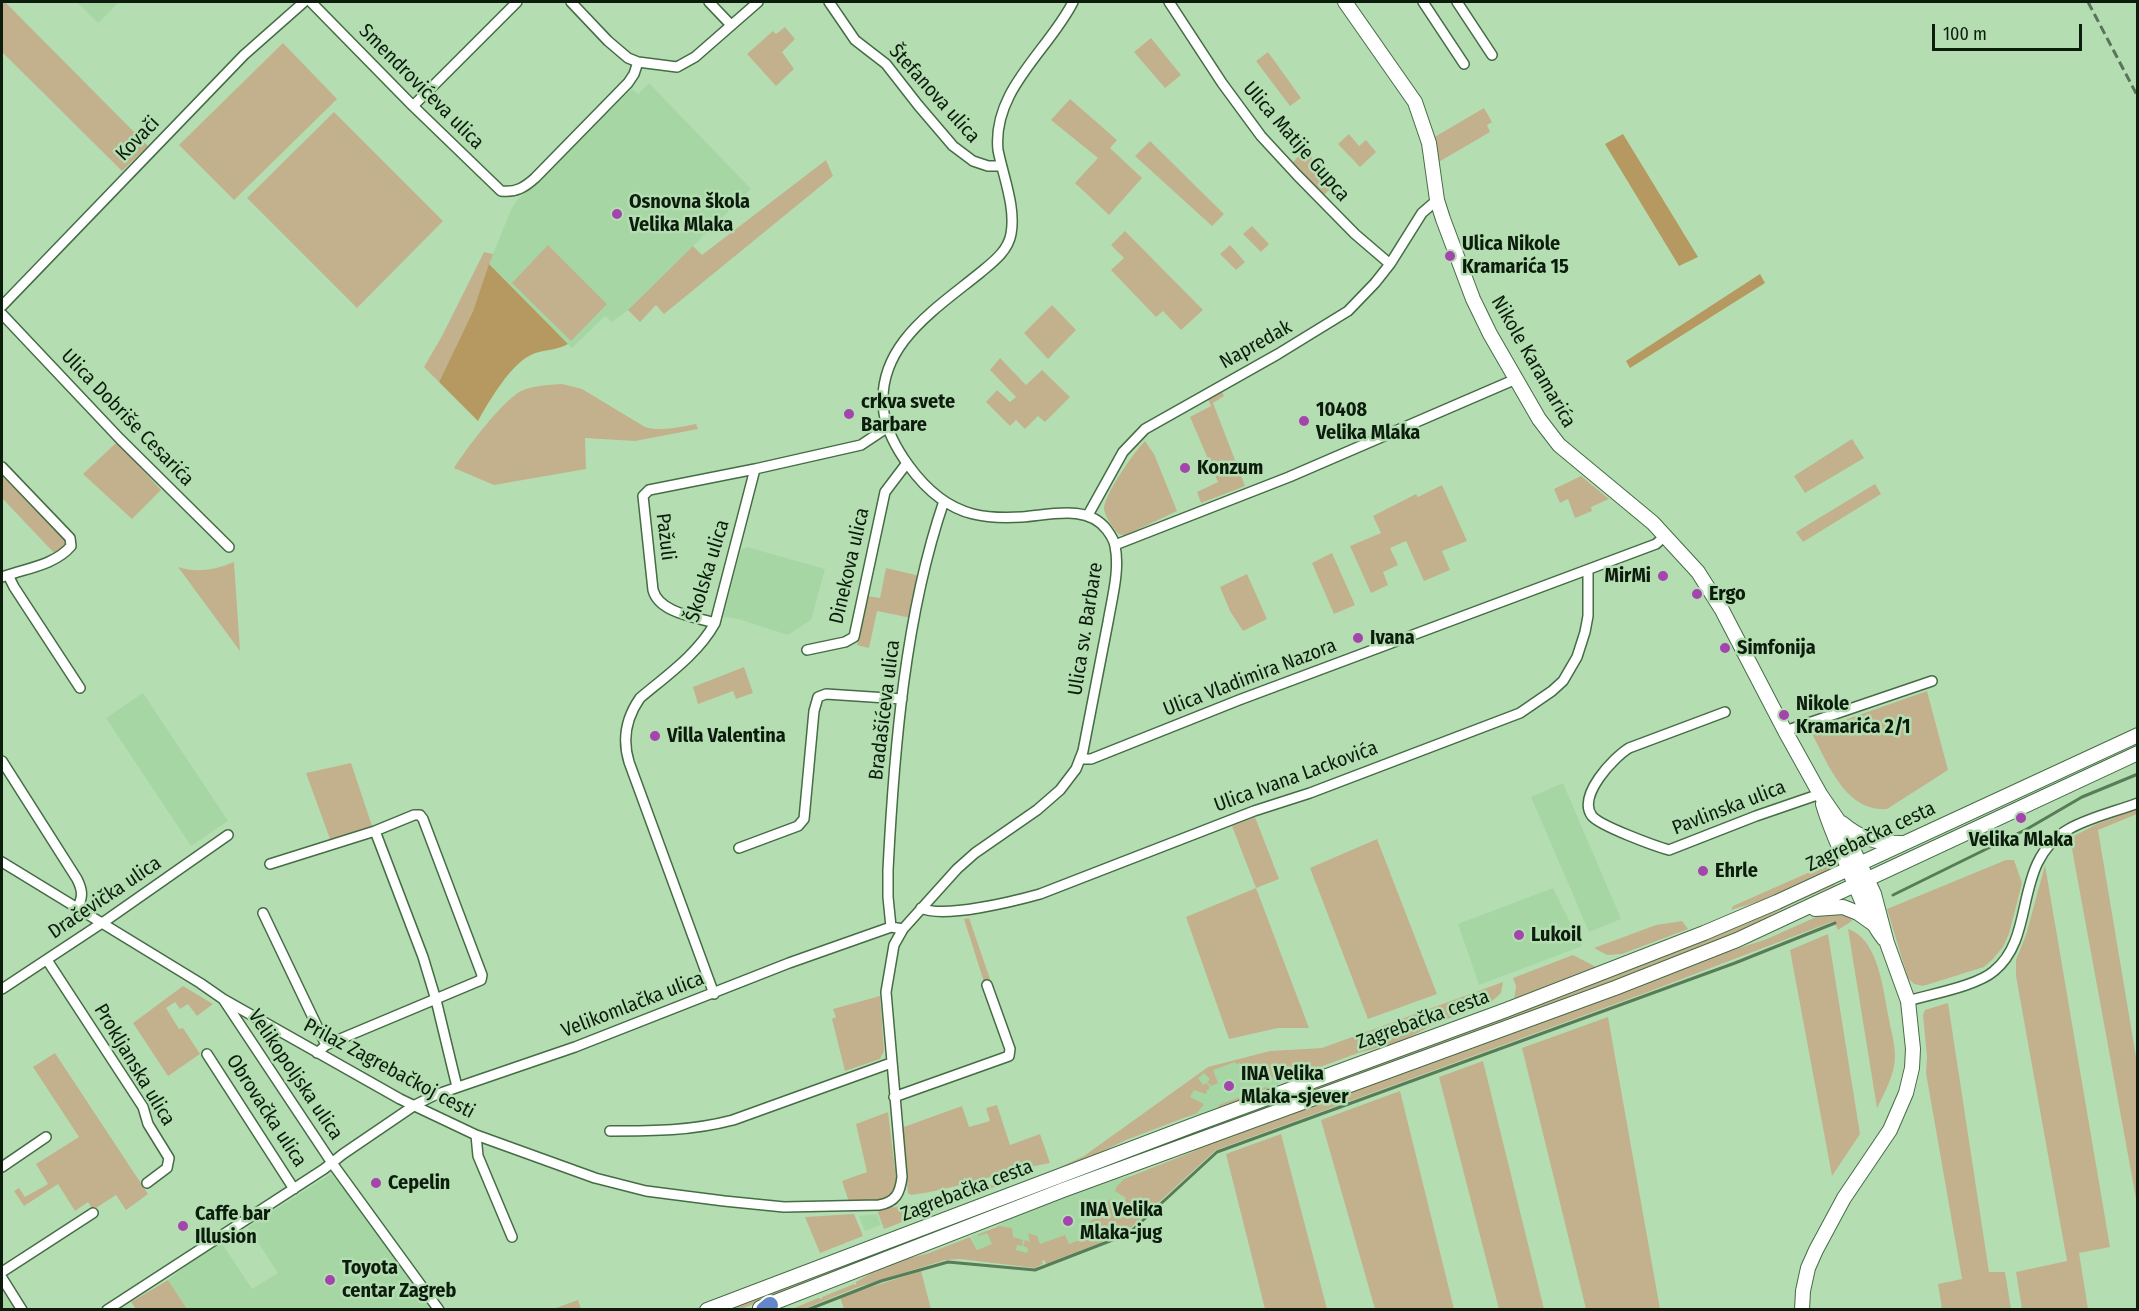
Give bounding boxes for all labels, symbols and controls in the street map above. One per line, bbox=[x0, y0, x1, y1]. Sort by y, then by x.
scale bar bbox=[1935, 12, 2085, 50]
street label: Smendrovićeva ulica bbox=[353, 19, 489, 155]
text: 100 m bbox=[1943, 23, 1987, 45]
street label: Štefanova ulica bbox=[883, 40, 985, 148]
street label: Ulica Matije Gupca bbox=[1237, 77, 1355, 207]
street label: Kovači bbox=[111, 112, 165, 166]
place label: Osnovna škola Velika Mlaka bbox=[629, 190, 750, 237]
marker: Osnovna škola Velika Mlaka bbox=[610, 207, 624, 221]
place label: Ulica Nikole Kramarića 15 bbox=[1462, 232, 1569, 279]
marker: Ulica Nikole Kramarića 15 bbox=[1443, 249, 1457, 263]
street label: Nikole Karamarića bbox=[1486, 292, 1580, 432]
street label: Napredak bbox=[1216, 315, 1296, 375]
street label: Ulica Dobriše Cesarića bbox=[56, 345, 198, 491]
place label: crkva svete Barbare bbox=[861, 390, 955, 437]
place label: 10408 Velika Mlaka bbox=[1316, 398, 1420, 445]
marker: crkva svete Barbare bbox=[842, 407, 856, 421]
marker: 10408 Velika Mlaka bbox=[1297, 414, 1311, 428]
place label: Konzum bbox=[1197, 456, 1263, 480]
marker: Konzum bbox=[1178, 461, 1192, 475]
street label: Dinekova ulica bbox=[825, 505, 875, 627]
street label: Pažuli bbox=[650, 512, 680, 562]
street label: Školska ulica bbox=[681, 517, 735, 625]
street label: Ulica sv. Barbare bbox=[1064, 561, 1108, 697]
place label: MirMi bbox=[1605, 564, 1651, 588]
marker: MirMi bbox=[1656, 569, 1670, 583]
place label: Ergo bbox=[1709, 582, 1746, 606]
marker: Ergo bbox=[1690, 587, 1704, 601]
place label: Ivana bbox=[1370, 626, 1415, 650]
marker: Ivana bbox=[1351, 631, 1365, 645]
street label: Ulica Vladimira Nazora bbox=[1160, 634, 1340, 722]
place label: Simfonija bbox=[1737, 636, 1816, 660]
street label: Bradašićeva ulica bbox=[864, 639, 906, 781]
marker: Simfonija bbox=[1718, 641, 1732, 655]
place label: Nikole Kramarića 2/1 bbox=[1796, 692, 1910, 739]
marker: Nikole Kramarića 2/1 bbox=[1777, 708, 1791, 722]
place label: Villa Valentina bbox=[667, 724, 786, 748]
marker: Villa Valentina bbox=[648, 729, 662, 743]
street label: Ulica Ivana Lackovića bbox=[1211, 736, 1381, 818]
street label: Pavlinska ulica bbox=[1669, 775, 1789, 841]
street label: Zagrebačka cesta bbox=[1803, 797, 1939, 877]
marker: Velika Mlaka bbox=[2014, 811, 2028, 825]
place label: Velika Mlaka bbox=[1969, 828, 2073, 852]
street label: Dračevička ulica bbox=[44, 852, 166, 944]
place label: Ehrle bbox=[1715, 859, 1758, 883]
marker: Ehrle bbox=[1696, 864, 1710, 878]
place label: Lukoil bbox=[1531, 923, 1582, 947]
marker: Lukoil bbox=[1512, 928, 1526, 942]
street label: Velikomlačka ulica bbox=[558, 967, 708, 1043]
street label: Zagrebačka cesta bbox=[1353, 985, 1493, 1055]
street label: Prokljanska ulica bbox=[88, 1000, 180, 1130]
street label: Velikopoljska ulica bbox=[243, 1005, 347, 1145]
street label: Prilaz Zagrebačkoj cesti bbox=[299, 1014, 479, 1124]
street label: Obrovačka ulica bbox=[221, 1050, 311, 1172]
place label: INA Velika Mlaka-sjever bbox=[1241, 1062, 1348, 1109]
marker: INA Velika Mlaka-sjever bbox=[1222, 1079, 1236, 1093]
street label: Zagrebačka cesta bbox=[898, 1155, 1036, 1227]
place label: Cepelin bbox=[388, 1171, 450, 1195]
marker: Cepelin bbox=[369, 1176, 383, 1190]
place label: INA Velika Mlaka-jug bbox=[1080, 1198, 1163, 1245]
place label: Caffe bar Illusion bbox=[195, 1202, 270, 1249]
marker: INA Velika Mlaka-jug bbox=[1061, 1214, 1075, 1228]
marker: Caffe bar Illusion bbox=[176, 1219, 190, 1233]
place label: Toyota centar Zagreb bbox=[342, 1256, 456, 1303]
marker: Toyota centar Zagreb bbox=[323, 1273, 337, 1287]

